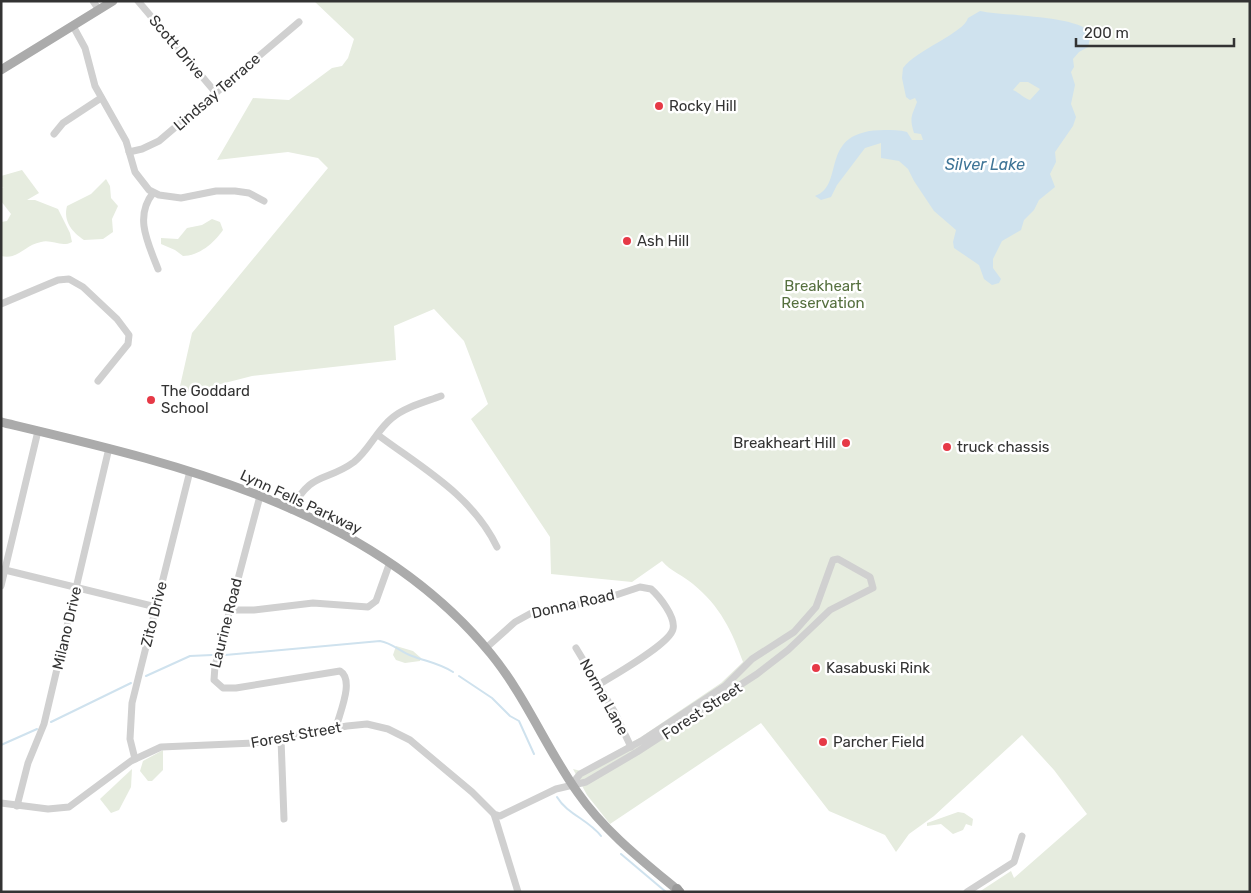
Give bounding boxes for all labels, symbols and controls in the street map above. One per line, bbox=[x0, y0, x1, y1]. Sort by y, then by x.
street label: Scott Drive bbox=[145, 11, 209, 83]
scale bar bbox=[1076, 15, 1234, 47]
text: 200 m bbox=[1084, 24, 1129, 42]
street label: Lindsay Terrace bbox=[170, 49, 264, 135]
place label: Rocky Hill bbox=[669, 97, 737, 115]
marker: Rocky Hill bbox=[653, 100, 665, 112]
water label: Silver Lake bbox=[945, 155, 1025, 174]
place label: Ash Hill bbox=[637, 232, 689, 250]
marker: Ash Hill bbox=[621, 235, 633, 247]
park label: Breakheart Reservation bbox=[781, 277, 865, 312]
place label: The Goddard School bbox=[161, 382, 250, 417]
marker: The Goddard School bbox=[145, 394, 157, 406]
place label: Breakheart Hill bbox=[733, 434, 836, 452]
marker: Breakheart Hill bbox=[840, 437, 852, 449]
place label: truck chassis bbox=[957, 438, 1050, 456]
marker: truck chassis bbox=[941, 441, 953, 453]
street label: Lynn Fells Parkway bbox=[237, 466, 365, 538]
street label: Laurine Road bbox=[206, 576, 246, 670]
street label: Zito Drive bbox=[137, 579, 171, 649]
street label: Milano Drive bbox=[49, 585, 85, 671]
street label: Donna Road bbox=[530, 586, 616, 622]
street label: Norma Lane bbox=[576, 656, 632, 738]
place label: Kasabuski Rink bbox=[826, 659, 930, 677]
marker: Kasabuski Rink bbox=[810, 662, 822, 674]
street label: Forest Street bbox=[659, 678, 745, 744]
street label: Forest Street bbox=[249, 718, 343, 752]
place label: Parcher Field bbox=[833, 733, 925, 751]
marker: Parcher Field bbox=[817, 736, 829, 748]

